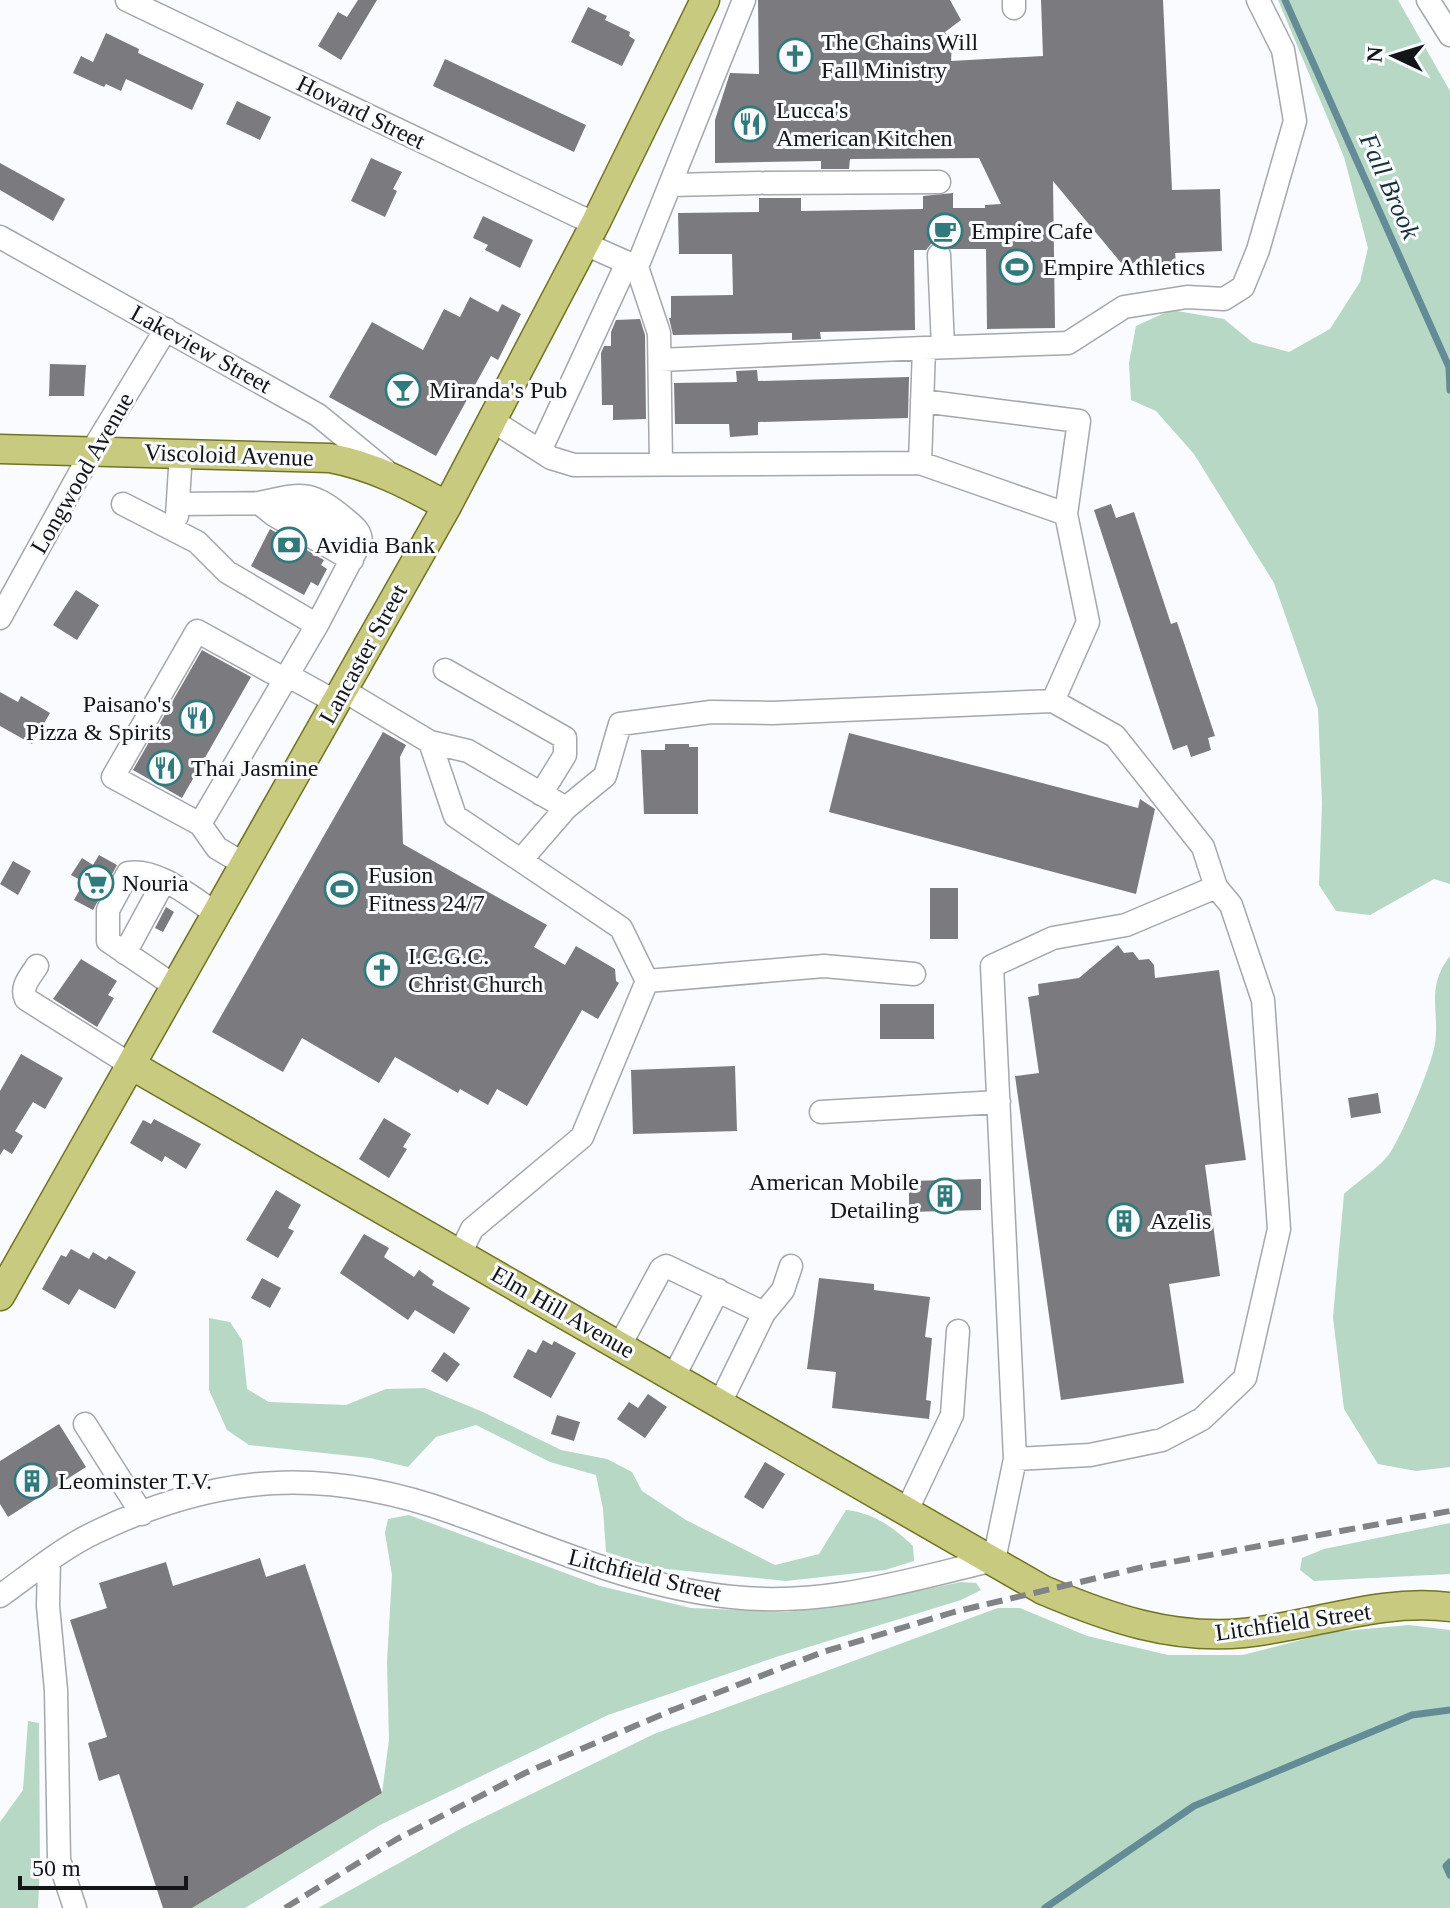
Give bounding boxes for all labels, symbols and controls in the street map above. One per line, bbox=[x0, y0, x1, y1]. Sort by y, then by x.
north arrow bbox=[1354, 16, 1434, 96]
place label: The Chains Will Fall Ministry bbox=[821, 29, 979, 83]
church icon: The Chains Will Fall Ministry bbox=[776, 37, 814, 75]
text: N bbox=[1362, 46, 1388, 63]
street label: Howard Street bbox=[293, 70, 430, 154]
place label: Lucca's American Kitchen bbox=[776, 97, 953, 151]
restaurant icon: Lucca's American Kitchen bbox=[731, 105, 769, 143]
water label: Fall Brook bbox=[1353, 128, 1426, 244]
cafe icon: Empire Cafe bbox=[926, 212, 964, 250]
place label: Empire Cafe bbox=[971, 218, 1093, 244]
sports icon: Empire Athletics bbox=[998, 248, 1036, 286]
place label: Empire Athletics bbox=[1043, 254, 1205, 280]
street label: Lakeview Street bbox=[126, 300, 276, 398]
bar icon: Miranda's Pub bbox=[384, 371, 422, 409]
place label: Miranda's Pub bbox=[429, 377, 567, 403]
street label: Longwood Avenue bbox=[25, 388, 139, 558]
street label: Viscoloid Avenue bbox=[144, 439, 314, 471]
bank icon: Avidia Bank bbox=[270, 526, 308, 564]
place label: Avidia Bank bbox=[315, 532, 435, 558]
street label: Lancaster Street bbox=[314, 580, 412, 728]
place label: Paisano's Pizza & Spirits bbox=[26, 691, 171, 745]
restaurant icon: Paisano's Pizza & Spirits bbox=[178, 699, 216, 737]
restaurant icon: Thai Jasmine bbox=[146, 749, 184, 787]
place label: Thai Jasmine bbox=[191, 755, 318, 781]
place label: Fusion Fitness 24/7 bbox=[368, 862, 485, 916]
supermarket icon: Nouria bbox=[77, 864, 115, 902]
place label: Nouria bbox=[122, 870, 189, 896]
sports icon: Fusion Fitness 24/7 bbox=[323, 870, 361, 908]
place label: I.C.G.C. Christ Church bbox=[408, 943, 543, 997]
church icon: I.C.G.C. Christ Church bbox=[363, 951, 401, 989]
place label: American Mobile Detailing bbox=[749, 1169, 919, 1223]
building icon: American Mobile Detailing bbox=[926, 1177, 964, 1215]
building icon: Azelis bbox=[1105, 1202, 1143, 1240]
place label: Azelis bbox=[1150, 1208, 1211, 1234]
street label: Elm Hill Avenue bbox=[487, 1261, 639, 1363]
building icon: Leominster T.V. bbox=[13, 1462, 51, 1500]
place label: Leominster T.V. bbox=[58, 1468, 212, 1494]
street label: Litchfield Street bbox=[566, 1543, 724, 1607]
street label: Litchfield Street bbox=[1214, 1598, 1373, 1646]
scale bar bbox=[20, 1840, 186, 1890]
text: 50 m bbox=[32, 1855, 81, 1881]

